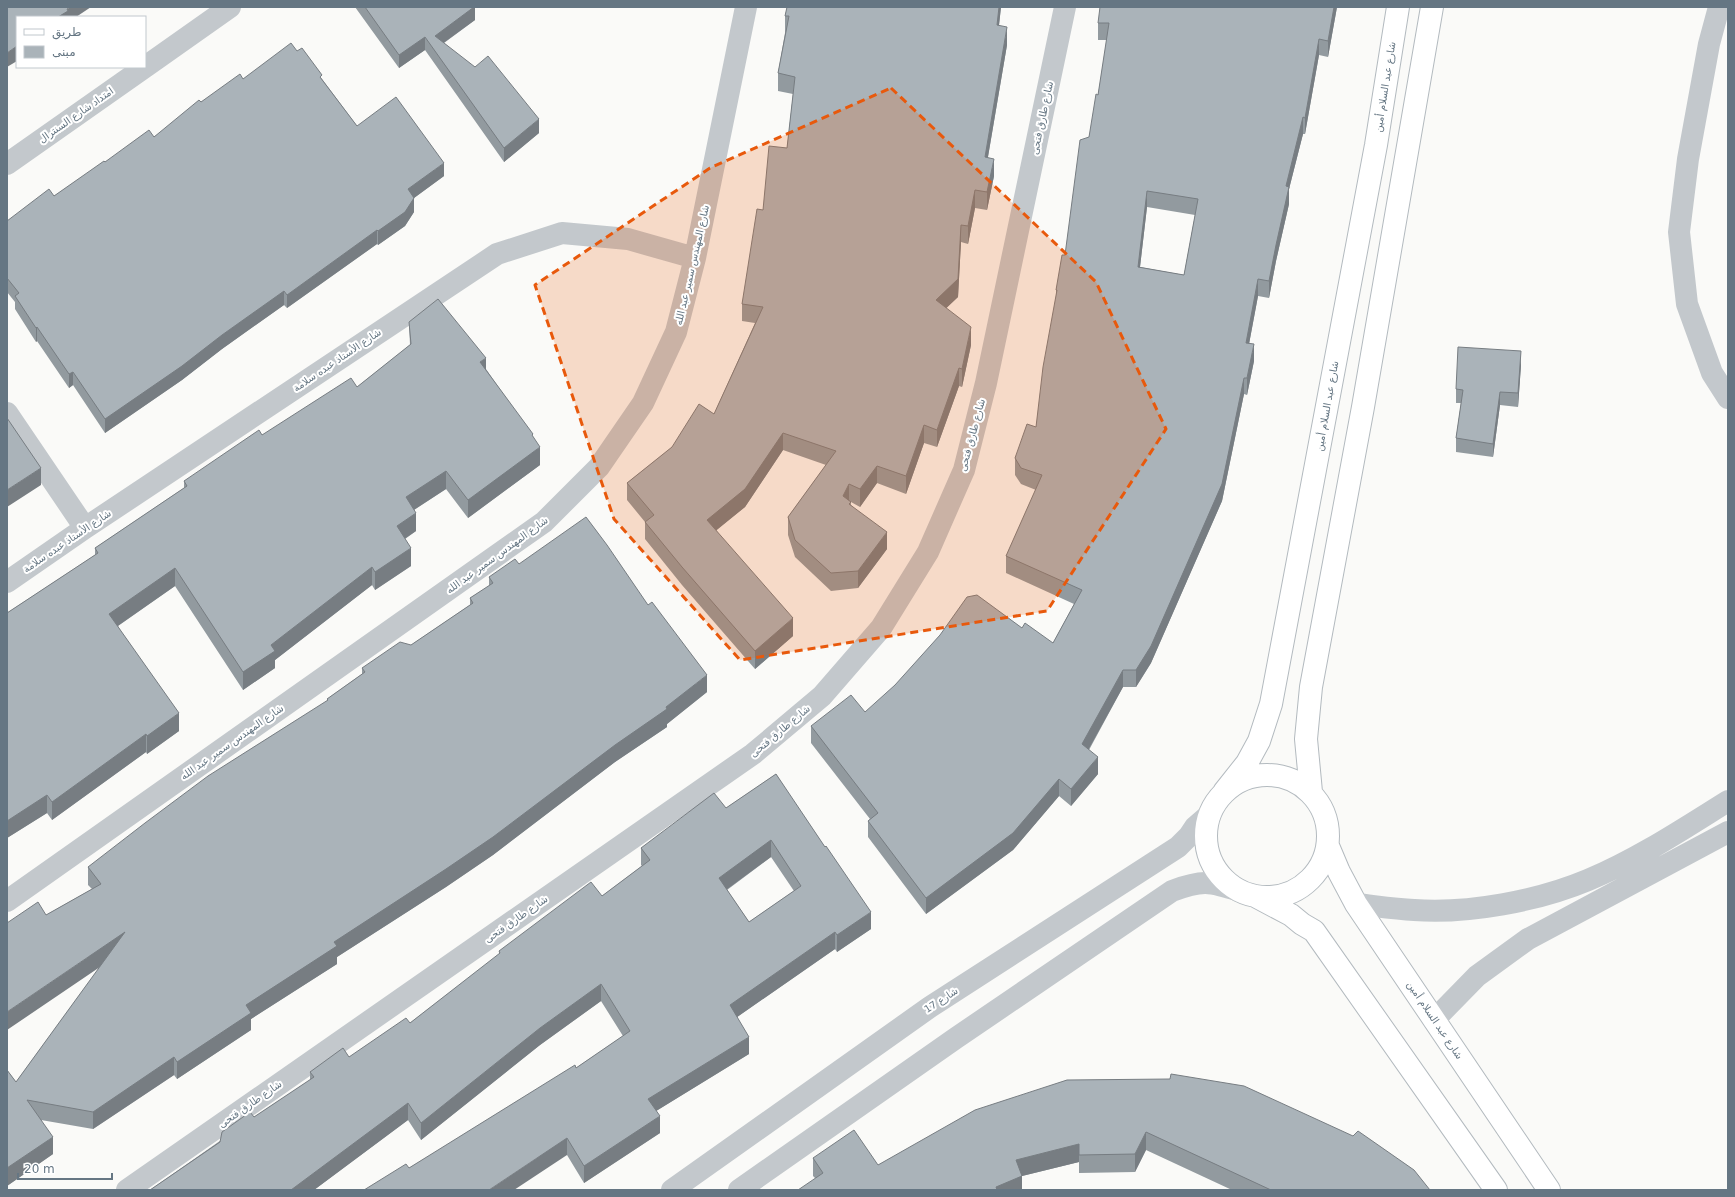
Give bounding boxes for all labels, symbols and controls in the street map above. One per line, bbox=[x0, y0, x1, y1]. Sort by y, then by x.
legend bbox=[16, 16, 146, 68]
text: طريق bbox=[52, 25, 82, 40]
street label: شارع عبد السلام أمين bbox=[1371, 41, 1399, 133]
text: مبنى bbox=[52, 45, 76, 59]
street label: شارع طارق فتحى bbox=[1029, 80, 1056, 156]
street label: امتداد شارع السنترال bbox=[37, 85, 116, 146]
street label: شارع المهندس سمير عبد الله bbox=[673, 204, 712, 326]
street label: شارع الأستاذ عبده سلامة bbox=[290, 326, 384, 394]
street label: شارع عبد السلام أمين bbox=[1313, 360, 1341, 452]
street label: شارع طارق فتحى bbox=[957, 397, 988, 473]
street label: شارع الأستاذ عبده سلامة bbox=[20, 507, 114, 575]
street label: شارع المهندس سمير عبد الله bbox=[444, 514, 551, 596]
street label: شارع المهندس سمير عبد الله bbox=[178, 702, 286, 783]
street label: شارع طارق فتحى bbox=[748, 703, 813, 760]
street label: شارع طارق فتحى bbox=[482, 893, 550, 946]
street label: شارع عبد السلام أمين bbox=[1404, 978, 1466, 1062]
street label: شارع 17 bbox=[922, 985, 961, 1016]
street label: شارع طارق فتحى bbox=[216, 1078, 284, 1131]
scale bar bbox=[18, 1155, 112, 1181]
text: 20 m bbox=[24, 1162, 55, 1176]

